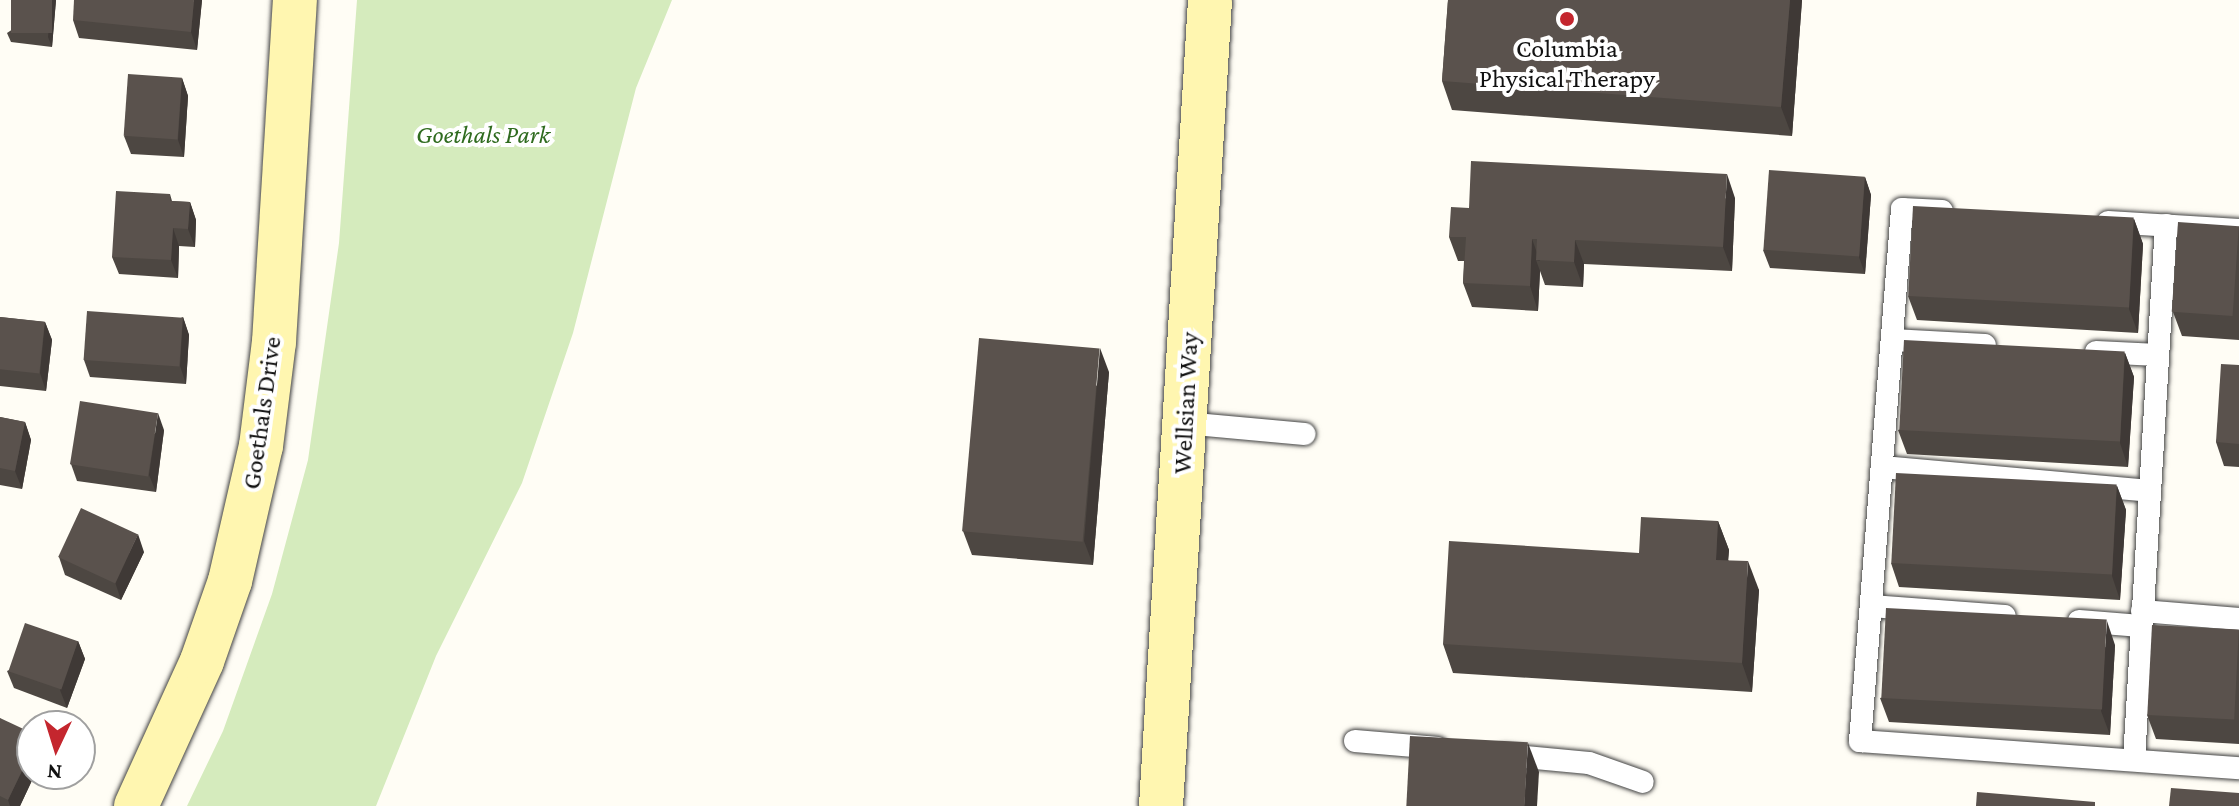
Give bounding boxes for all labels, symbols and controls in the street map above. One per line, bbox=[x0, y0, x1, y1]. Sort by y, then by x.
marker: Columbia Physical Therapy bbox=[1556, 8, 1578, 30]
place label: Columbia Physical Therapy bbox=[1479, 33, 1655, 94]
park label: Goethals Park bbox=[416, 119, 550, 151]
street label: Wellsian Way bbox=[1167, 331, 1205, 475]
street label: Goethals Drive bbox=[236, 335, 288, 491]
north arrow bbox=[16, 710, 96, 790]
text: N bbox=[46, 759, 63, 785]

